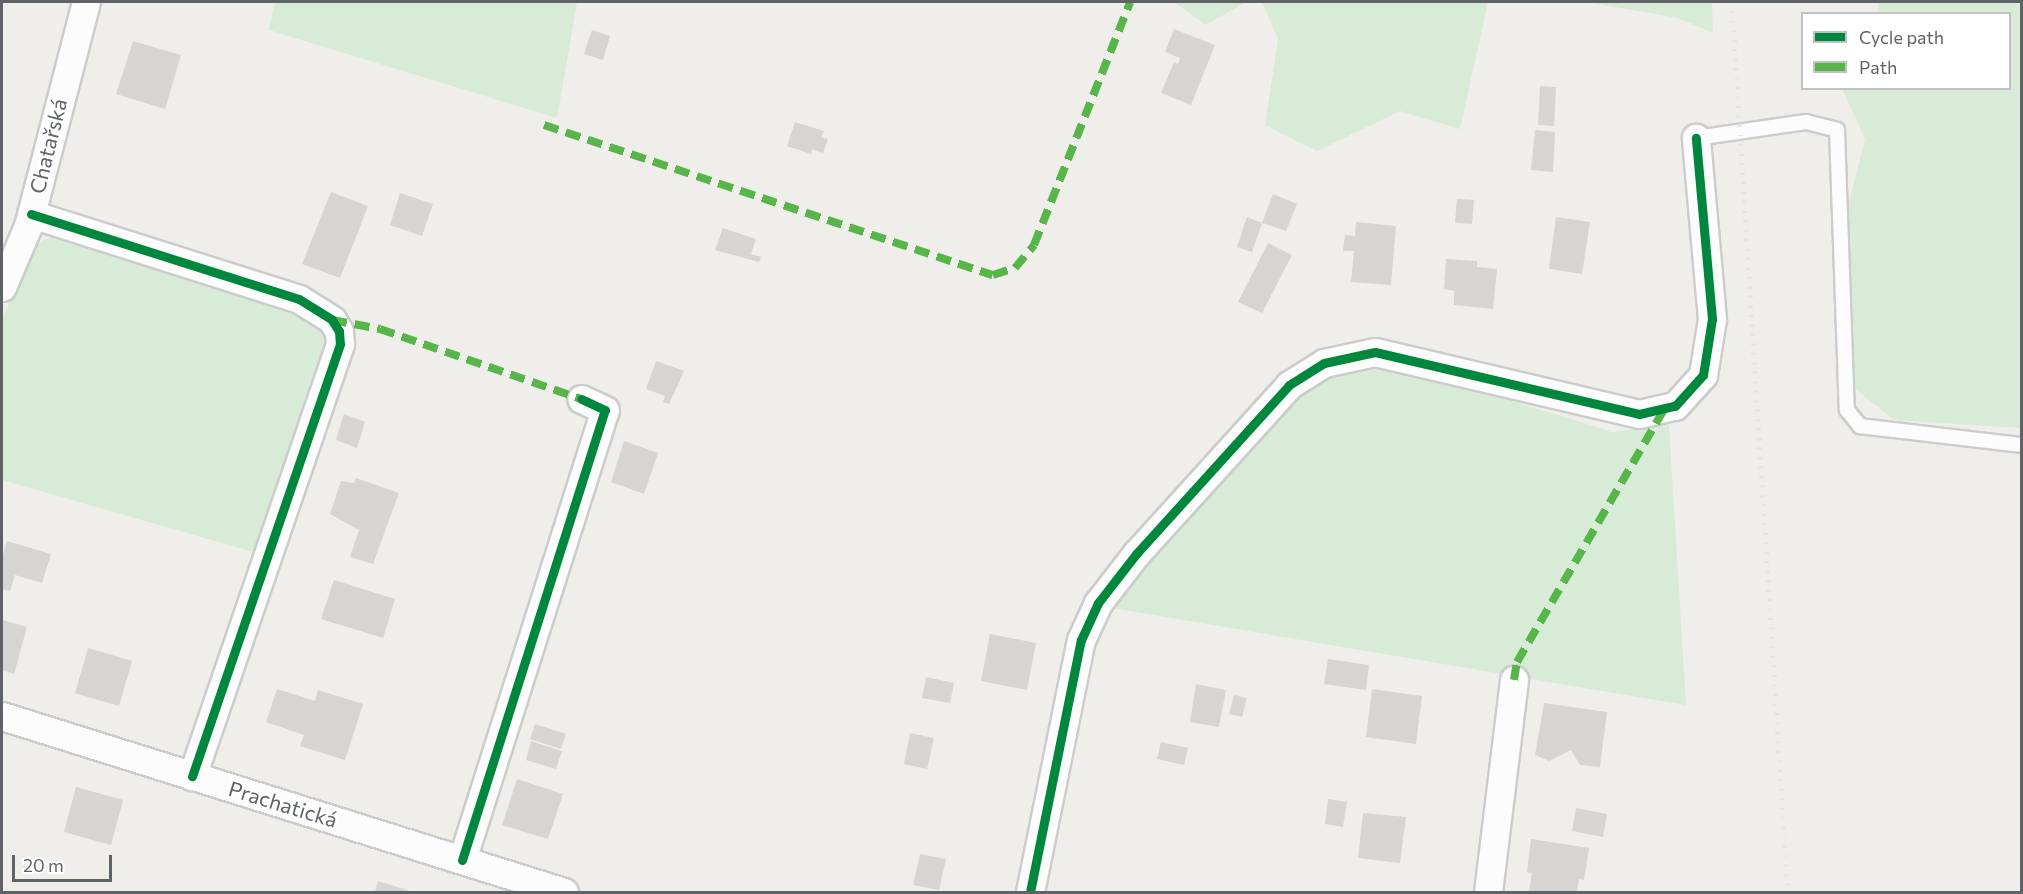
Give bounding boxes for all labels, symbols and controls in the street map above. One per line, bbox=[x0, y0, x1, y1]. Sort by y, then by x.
legend bbox=[1801, 12, 2011, 90]
text: Cycle path bbox=[1859, 26, 1944, 48]
text: Path bbox=[1859, 56, 1897, 78]
street label: Chatařská bbox=[24, 96, 72, 196]
street label: Prachatická bbox=[226, 776, 340, 832]
scale bar bbox=[15, 843, 116, 881]
text: 20 m bbox=[23, 854, 64, 876]

